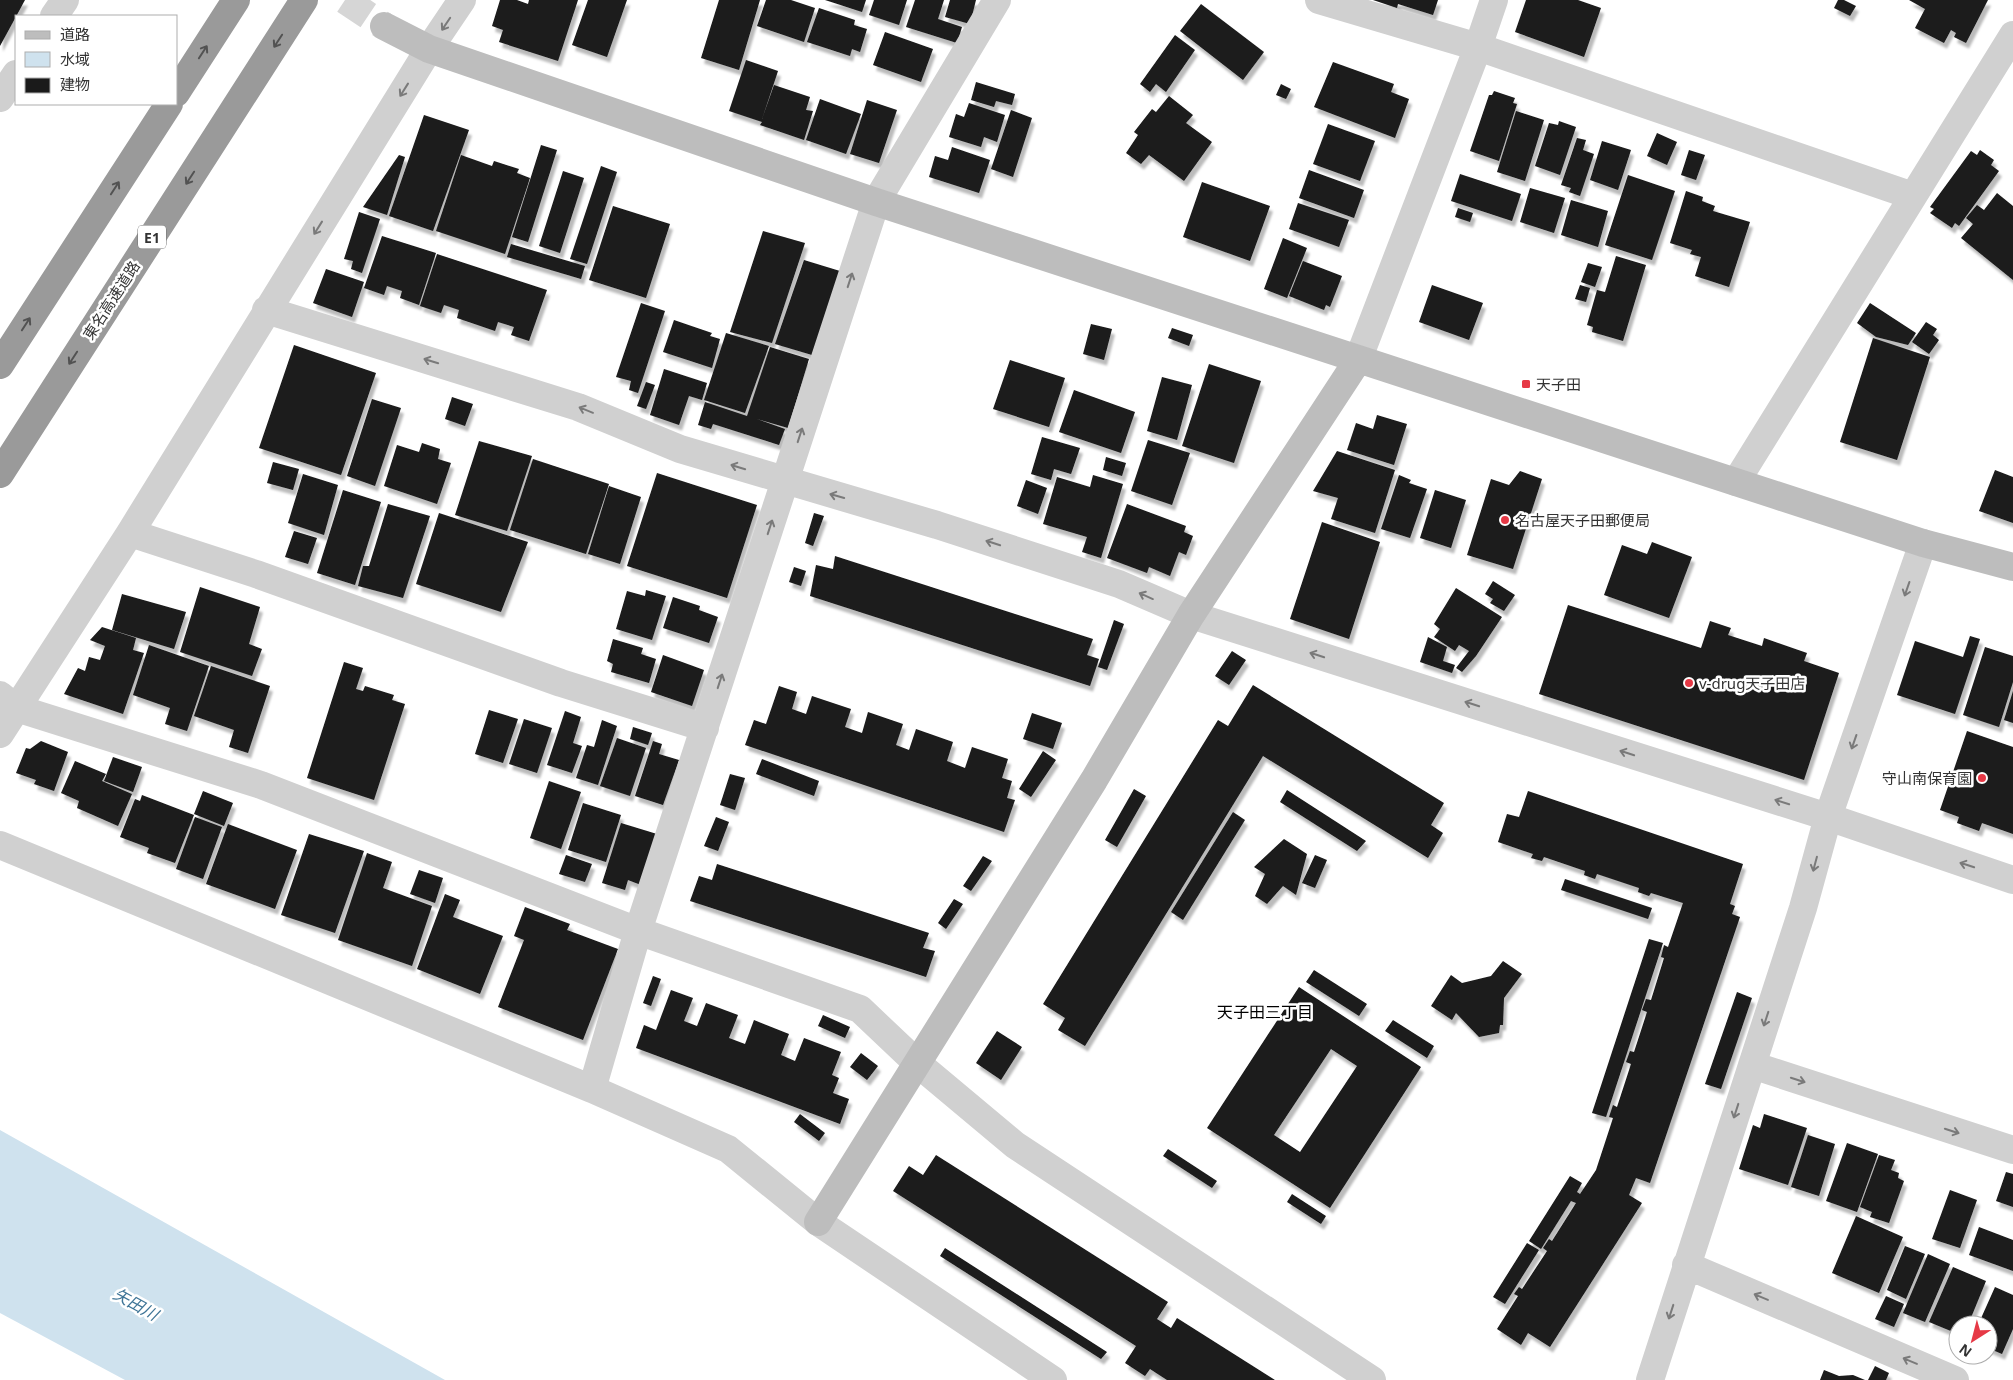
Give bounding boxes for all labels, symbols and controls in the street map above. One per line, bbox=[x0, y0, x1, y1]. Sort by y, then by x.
legend bbox=[15, 15, 178, 105]
one-way arrow bbox=[441, 17, 451, 31]
text: 道路 bbox=[60, 24, 90, 44]
one-way arrow bbox=[272, 34, 283, 48]
one-way arrow bbox=[197, 45, 208, 59]
text: 水域 bbox=[60, 49, 90, 69]
text: 建物 bbox=[60, 74, 90, 94]
one-way arrow bbox=[398, 83, 408, 97]
one-way arrow bbox=[184, 170, 194, 184]
one-way arrow bbox=[110, 181, 120, 195]
one-way arrow bbox=[312, 221, 323, 235]
road number: E1 bbox=[138, 226, 166, 248]
street label: 東名高速道路 bbox=[78, 257, 144, 343]
one-way arrow bbox=[846, 273, 856, 289]
one-way arrow bbox=[22, 318, 32, 332]
one-way arrow bbox=[68, 351, 78, 365]
one-way arrow bbox=[423, 356, 439, 366]
place label: 天子田 bbox=[1536, 374, 1581, 394]
marker: 天子田 bbox=[1520, 378, 1532, 390]
one-way arrow bbox=[579, 405, 594, 415]
one-way arrow bbox=[796, 427, 805, 443]
one-way arrow bbox=[730, 461, 746, 471]
one-way arrow bbox=[830, 491, 846, 501]
place label: 名古屋天子田郵便局 bbox=[1515, 510, 1650, 530]
marker: 名古屋天子田郵便局 bbox=[1499, 514, 1511, 526]
one-way arrow bbox=[766, 519, 775, 535]
one-way arrow bbox=[985, 537, 1001, 547]
one-way arrow bbox=[1902, 581, 1911, 596]
one-way arrow bbox=[1139, 590, 1154, 600]
one-way arrow bbox=[1310, 650, 1325, 659]
place label: v-drug天子田店 bbox=[1699, 673, 1805, 693]
one-way arrow bbox=[716, 674, 726, 690]
marker: v-drug天子田店 bbox=[1683, 677, 1695, 689]
one-way arrow bbox=[1464, 699, 1480, 709]
one-way arrow bbox=[1849, 734, 1858, 750]
one-way arrow bbox=[1619, 748, 1635, 758]
place label: 守山南保育園 bbox=[1882, 768, 1972, 788]
marker: 守山南保育園 bbox=[1976, 772, 1988, 784]
one-way arrow bbox=[1774, 797, 1790, 807]
one-way arrow bbox=[1810, 855, 1820, 871]
one-way arrow bbox=[1959, 859, 1975, 869]
district label: 天子田三丁目 bbox=[1217, 1001, 1313, 1023]
one-way arrow bbox=[1761, 1010, 1770, 1026]
one-way arrow bbox=[1789, 1076, 1805, 1085]
one-way arrow bbox=[1731, 1103, 1741, 1119]
one-way arrow bbox=[1944, 1127, 1959, 1136]
water label: 矢田川 bbox=[110, 1283, 164, 1326]
one-way arrow bbox=[1754, 1292, 1769, 1302]
one-way arrow bbox=[1666, 1303, 1676, 1319]
north arrow bbox=[1948, 1315, 1998, 1365]
text: N bbox=[1955, 1340, 1975, 1362]
one-way arrow bbox=[1903, 1355, 1918, 1365]

